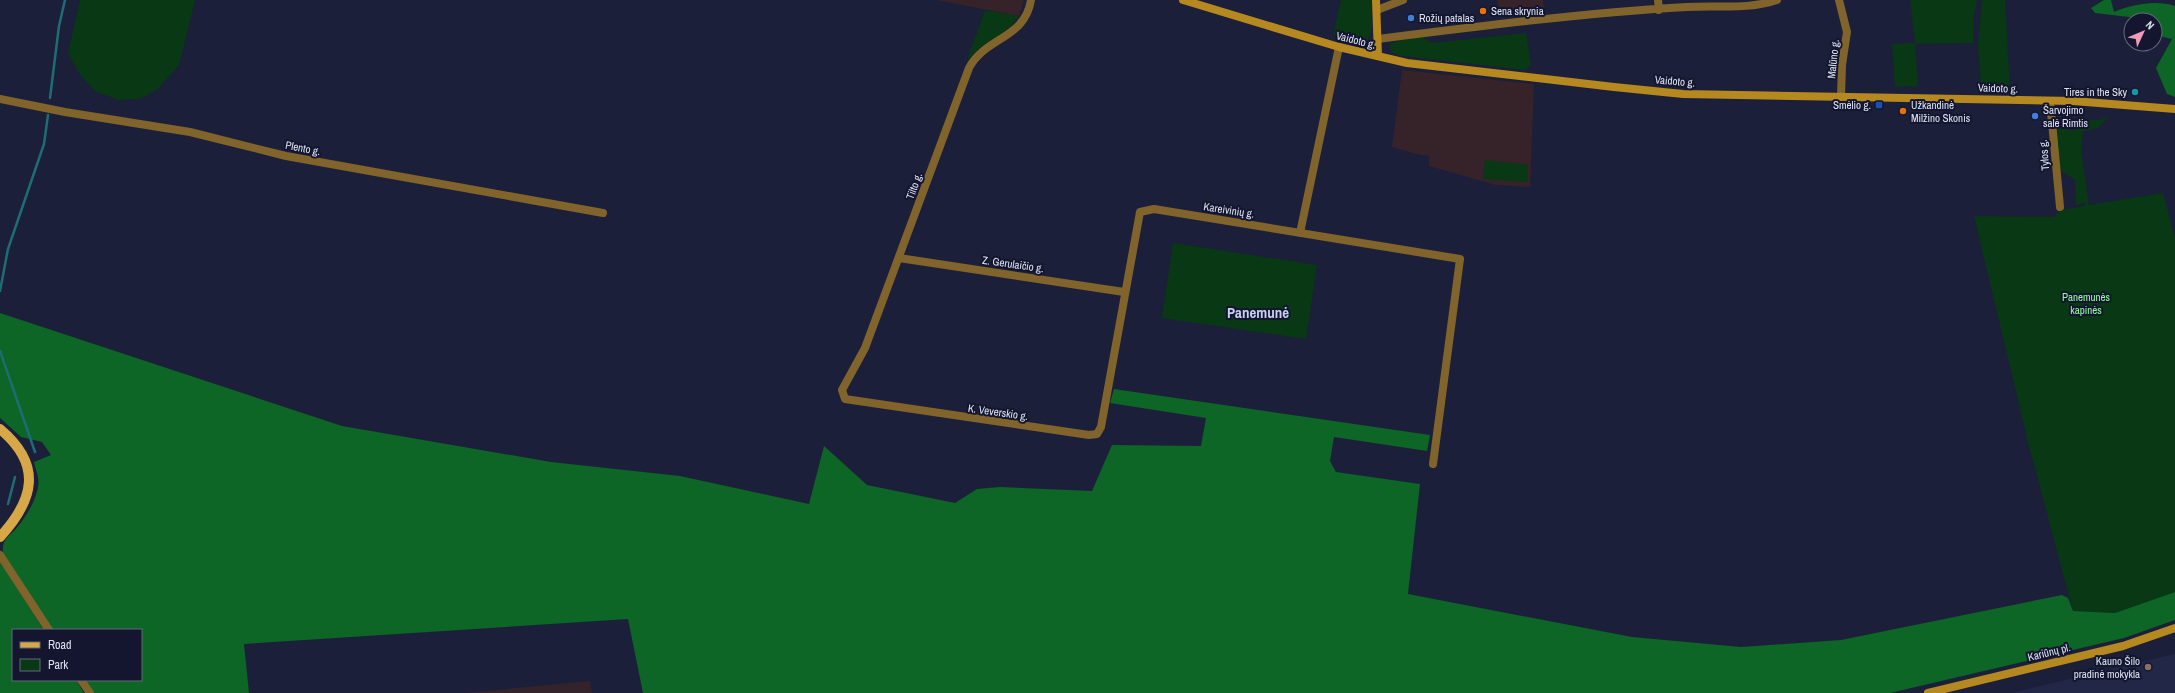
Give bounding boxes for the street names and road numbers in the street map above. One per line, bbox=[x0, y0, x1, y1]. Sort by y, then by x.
street label: Vaidoto g. bbox=[1335, 28, 1377, 52]
street label: Malūno g. bbox=[1824, 39, 1842, 79]
street label: Vaidoto g. bbox=[1654, 72, 1696, 90]
street label: Vaidoto g. bbox=[1978, 80, 2018, 96]
street label: Plento g. bbox=[284, 138, 322, 158]
street label: Tylos g. bbox=[2036, 139, 2052, 171]
street label: Tilto g. bbox=[903, 171, 925, 201]
street label: Kareivinių g. bbox=[1203, 199, 1255, 221]
street label: Z. Gerulaičio g. bbox=[981, 253, 1045, 275]
street label: K. Veverskio g. bbox=[967, 401, 1029, 423]
street label: Kariūnų pl. bbox=[2026, 640, 2072, 664]

